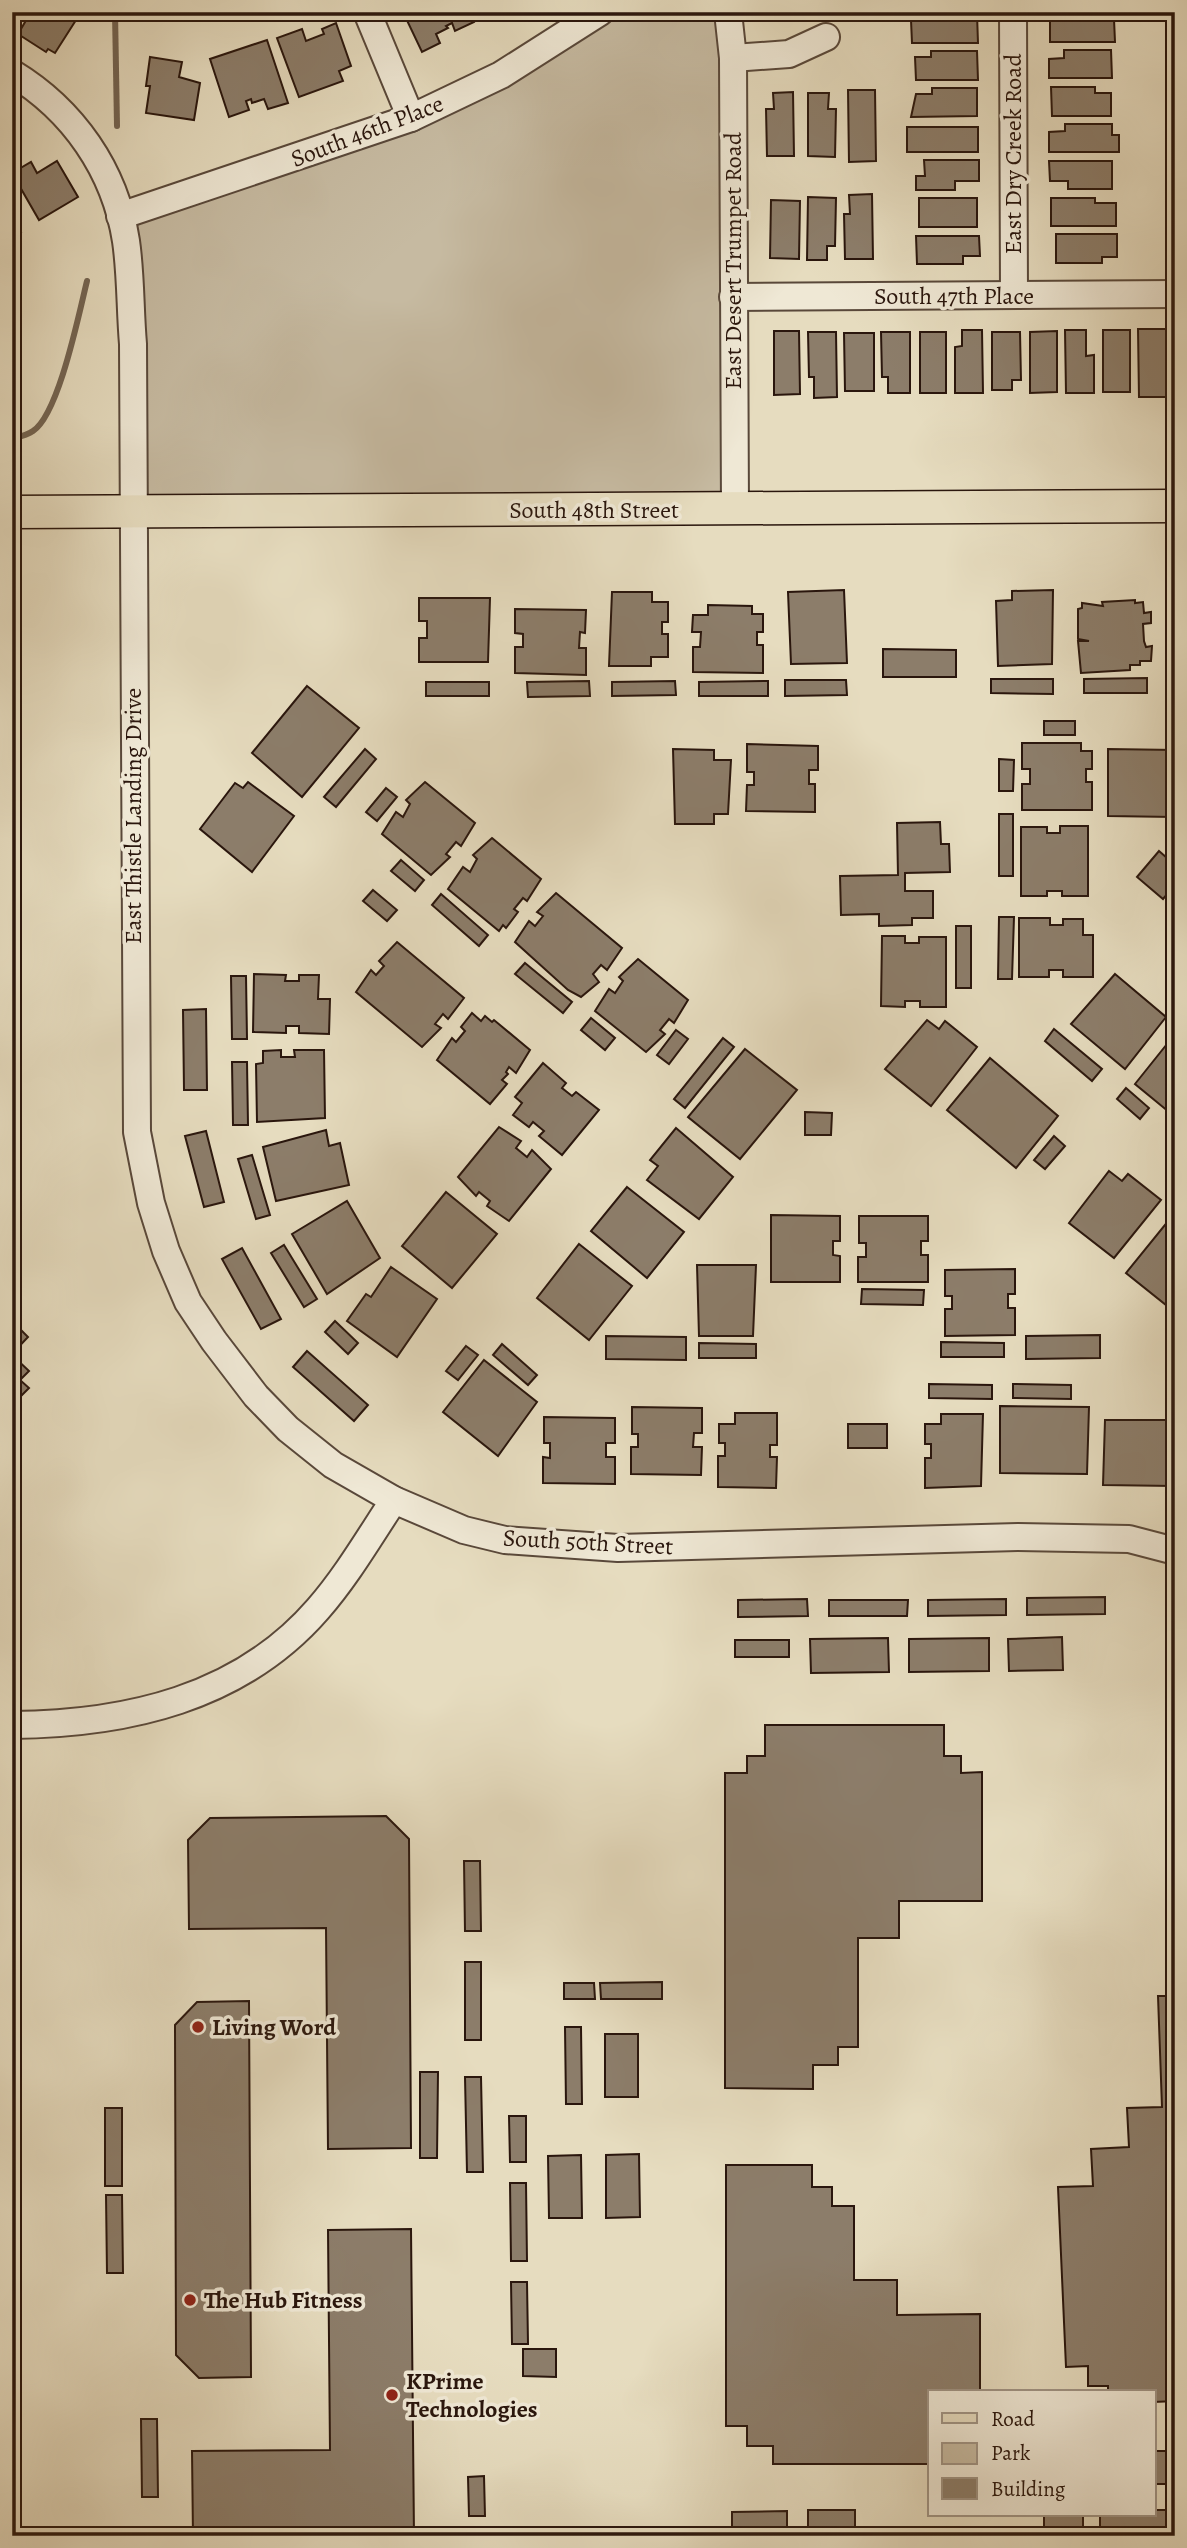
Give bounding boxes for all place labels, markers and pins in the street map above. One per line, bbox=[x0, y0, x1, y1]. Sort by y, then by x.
place label: Living Word bbox=[212, 2011, 336, 2043]
marker: Living Word bbox=[190, 2019, 206, 2035]
place label: The Hub Fitness bbox=[204, 2284, 363, 2316]
marker: The Hub Fitness bbox=[182, 2292, 198, 2308]
place label: KPrime Technologies bbox=[406, 2365, 538, 2425]
marker: KPrime Technologies bbox=[384, 2387, 400, 2403]

